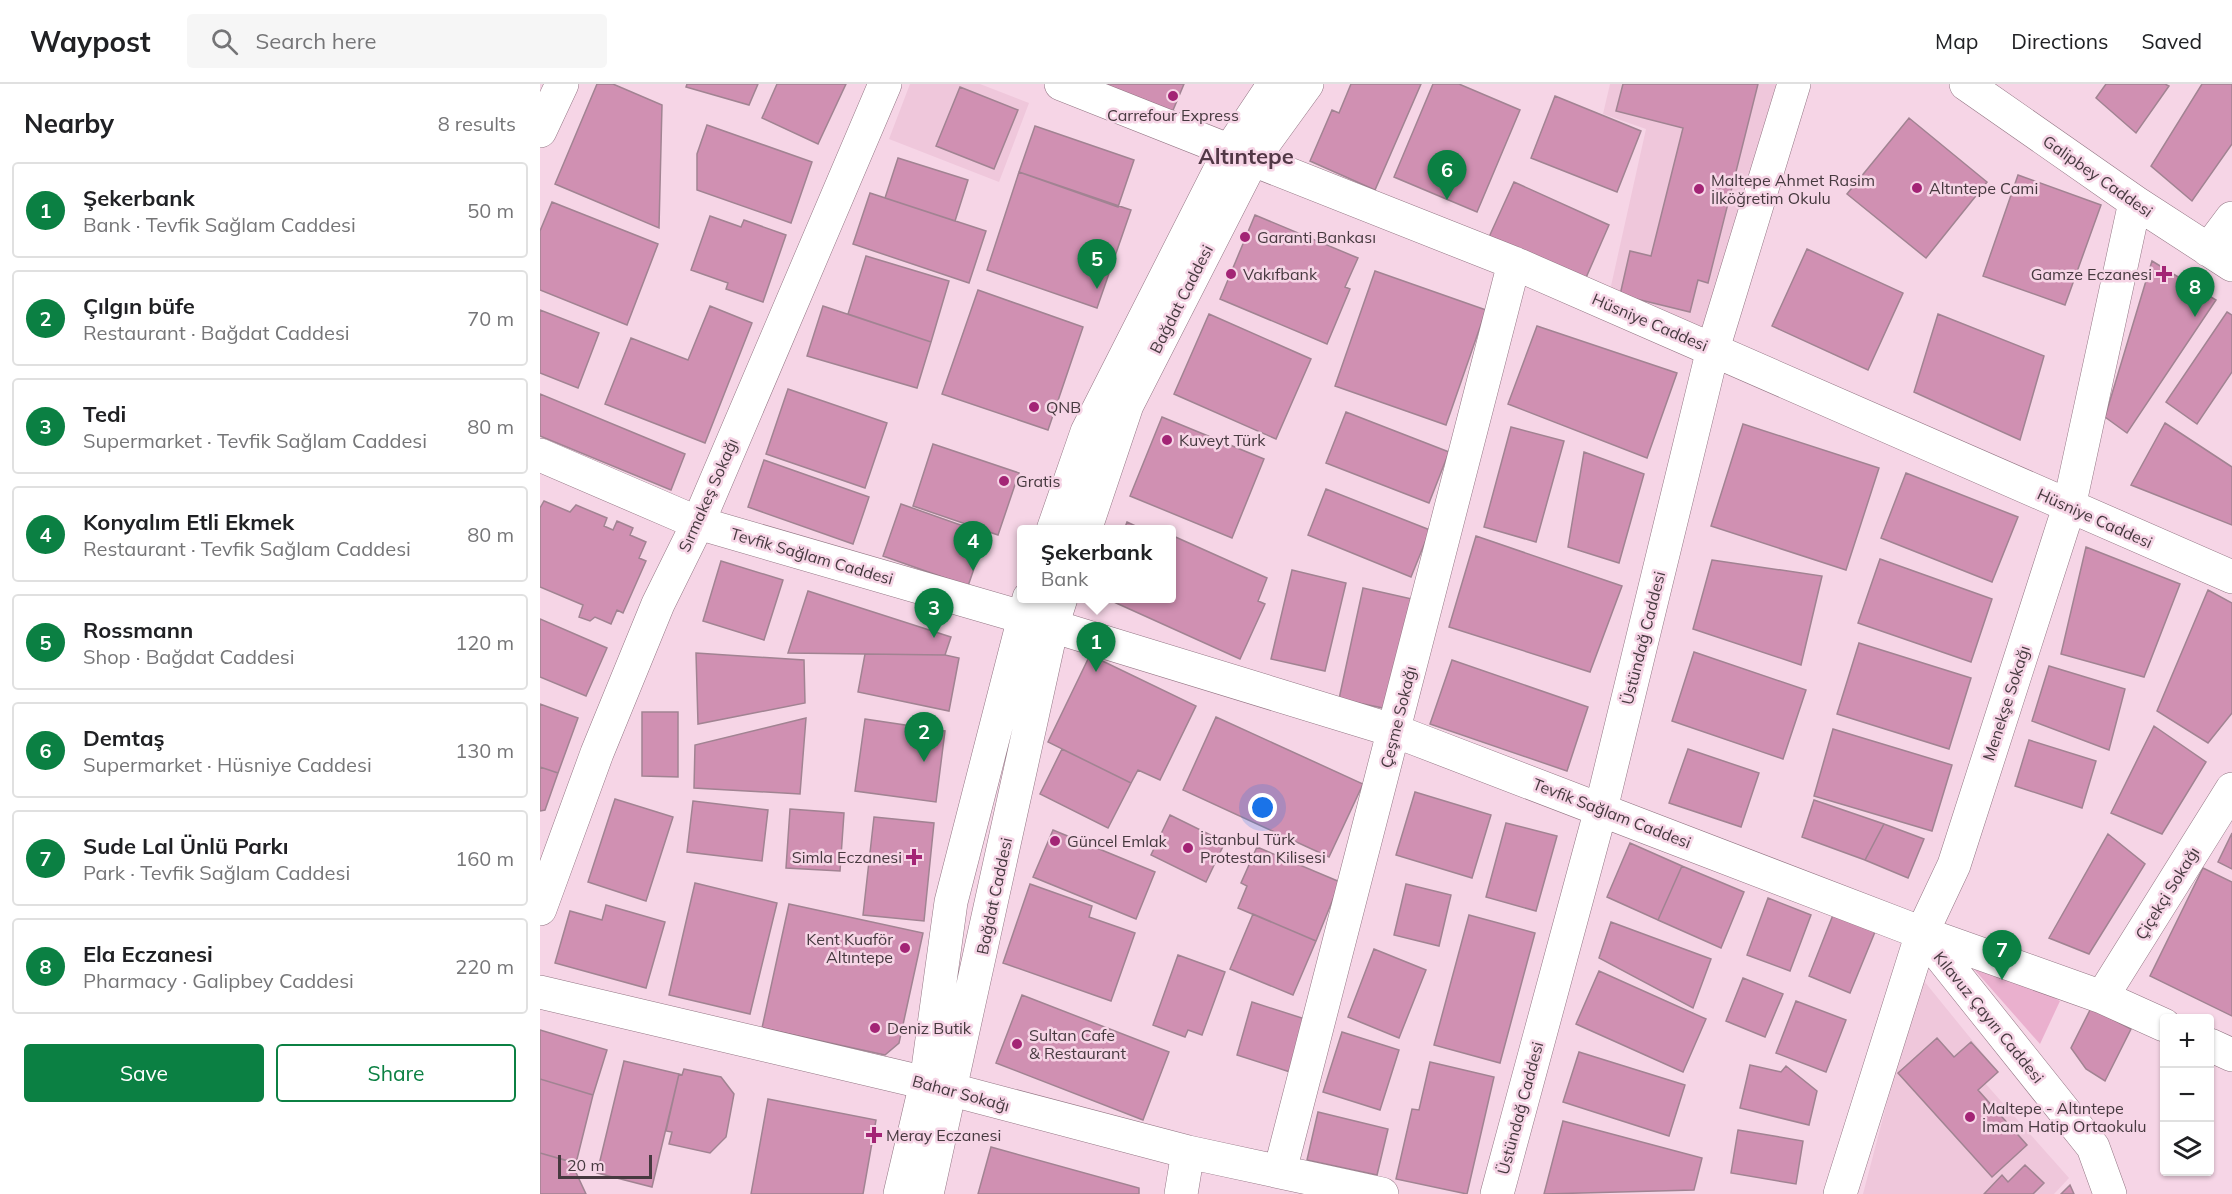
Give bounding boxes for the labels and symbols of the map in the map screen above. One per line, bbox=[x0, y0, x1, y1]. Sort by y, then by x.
marker: Carrefour Express bbox=[1166, 89, 1180, 103]
place label: Carrefour Express bbox=[1107, 105, 1239, 125]
street label: Galipbey Caddesi bbox=[2039, 131, 2157, 221]
district label: Altıntepe bbox=[1198, 142, 1294, 170]
pin: 6 bbox=[1428, 150, 1466, 200]
place label: Maltepe Ahmet Rasim İlköğretim Okulu bbox=[1711, 170, 1875, 208]
place label: Altıntepe Cami bbox=[1929, 178, 2038, 198]
marker: Altıntepe Cami bbox=[1910, 181, 1924, 195]
marker: Maltepe Ahmet Rasim İlköğretim Okulu bbox=[1692, 182, 1706, 196]
place label: Garanti Bankası bbox=[1257, 227, 1376, 247]
marker: Garanti Bankası bbox=[1238, 230, 1252, 244]
pin: 5 bbox=[1078, 240, 1116, 289]
street label: Bağdat Caddesi bbox=[1145, 241, 1217, 357]
place label: Vakıfbank bbox=[1243, 264, 1318, 284]
place label: Gamze Eczanesi bbox=[2031, 264, 2152, 284]
marker: Vakıfbank bbox=[1224, 267, 1238, 281]
marker: Gamze Eczanesi bbox=[2157, 267, 2171, 281]
pin: 8 bbox=[2176, 268, 2214, 317]
street label: Hüsniye Caddesi bbox=[1589, 289, 1711, 355]
place label: QNB bbox=[1046, 397, 1081, 417]
marker: QNB bbox=[1027, 400, 1041, 414]
place label: Kuveyt Türk bbox=[1179, 430, 1266, 450]
marker: Kuveyt Türk bbox=[1160, 433, 1174, 447]
street label: Sırmakeş Sokağı bbox=[674, 435, 742, 555]
place label: Gratis bbox=[1016, 471, 1060, 491]
marker: Gratis bbox=[997, 474, 1011, 488]
street label: Hüsniye Caddesi bbox=[2034, 484, 2156, 552]
pin: 4 bbox=[954, 522, 992, 571]
street label: Tevfik Sağlam Caddesi bbox=[728, 523, 896, 589]
street label: Üstündağ Caddesi bbox=[1617, 569, 1669, 707]
pin: 3 bbox=[914, 588, 954, 638]
pin: 1 bbox=[1076, 622, 1116, 672]
street label: Menekşe Sokağı bbox=[1978, 643, 2034, 763]
street label: Çeşme Sokağı bbox=[1376, 664, 1420, 770]
pin: 2 bbox=[904, 712, 944, 762]
street label: Tevfik Sağlam Caddesi bbox=[1530, 774, 1694, 852]
your location bbox=[1248, 793, 1277, 822]
place label: İstanbul Türk Protestan Kilisesi bbox=[1200, 829, 1326, 867]
place label: Güncel Emlak bbox=[1067, 831, 1168, 851]
marker: Güncel Emlak bbox=[1048, 834, 1062, 848]
street label: Bağdat Caddesi bbox=[972, 836, 1016, 956]
marker: İstanbul Türk Protestan Kilisesi bbox=[1181, 841, 1195, 855]
street label: Çiçekçi Sokağı bbox=[2131, 843, 2203, 943]
place label: Simla Eczanesi bbox=[792, 847, 902, 867]
marker: Simla Eczanesi bbox=[907, 850, 921, 864]
place label: Kent Kuaför Altıntepe bbox=[806, 929, 893, 967]
pin: 7 bbox=[1982, 930, 2022, 980]
marker: Kent Kuaför Altıntepe bbox=[898, 941, 912, 955]
street label: Kılavuz Çayırı Caddesi bbox=[1930, 947, 2048, 1087]
place label: Deniz Butik bbox=[887, 1018, 972, 1038]
marker: Deniz Butik bbox=[868, 1021, 882, 1035]
place label: Sultan Cafe & Restaurant bbox=[1029, 1025, 1126, 1063]
marker: Sultan Cafe & Restaurant bbox=[1010, 1037, 1024, 1051]
street label: Üstündağ Caddesi bbox=[1493, 1039, 1547, 1177]
street label: Bahar Sokağı bbox=[910, 1070, 1012, 1116]
place label: Maltepe - Altıntepe İmam Hatip Ortaokulu bbox=[1982, 1098, 2147, 1136]
marker: Maltepe - Altıntepe İmam Hatip Ortaokulu bbox=[1963, 1110, 1977, 1124]
place label: Meray Eczanesi bbox=[886, 1125, 1001, 1145]
marker: Meray Eczanesi bbox=[867, 1128, 881, 1142]
scale bar bbox=[558, 1152, 652, 1180]

